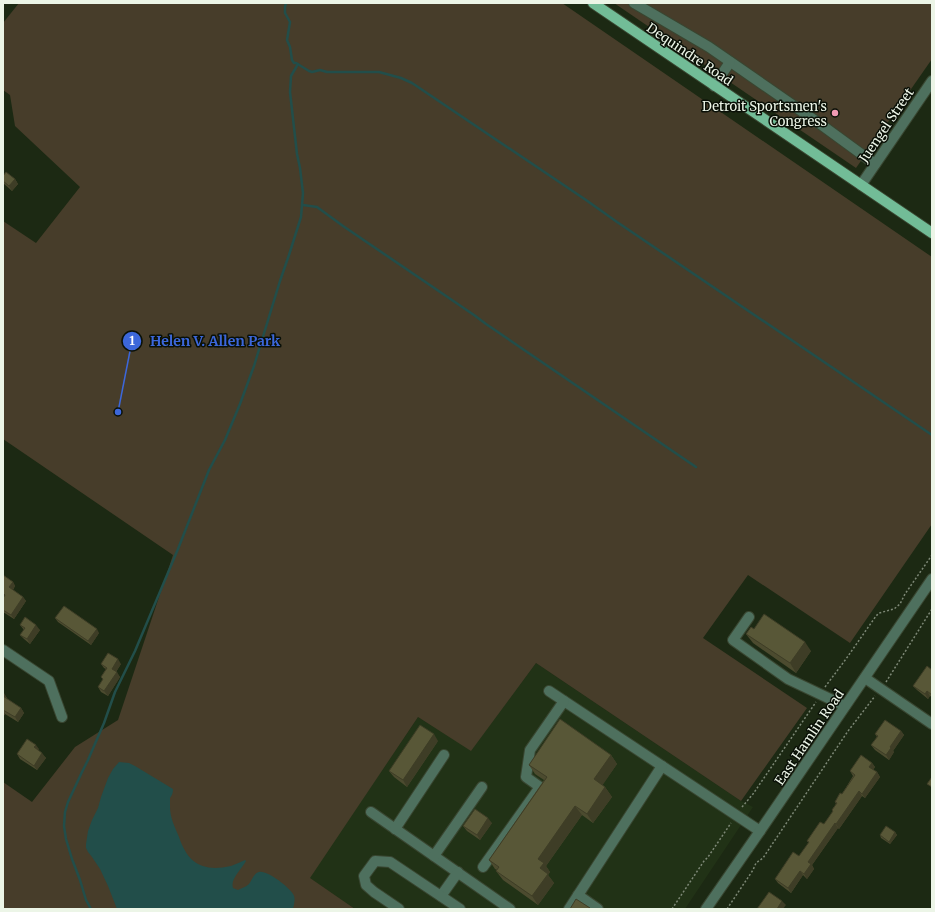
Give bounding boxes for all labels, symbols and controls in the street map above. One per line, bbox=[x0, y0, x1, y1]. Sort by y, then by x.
street label: Dequindre Road bbox=[643, 19, 736, 90]
street label: Juengel Street bbox=[855, 85, 918, 167]
place label: Detroit Sportsmen's Congress bbox=[702, 98, 827, 130]
marker: Detroit Sportsmen's Congress bbox=[830, 108, 840, 118]
callout: Helen V. Allen Park bbox=[122, 328, 288, 354]
text: Helen V. Allen Park bbox=[150, 332, 281, 350]
text: 1 bbox=[129, 333, 135, 348]
street label: East Hamlin Road bbox=[771, 686, 848, 788]

